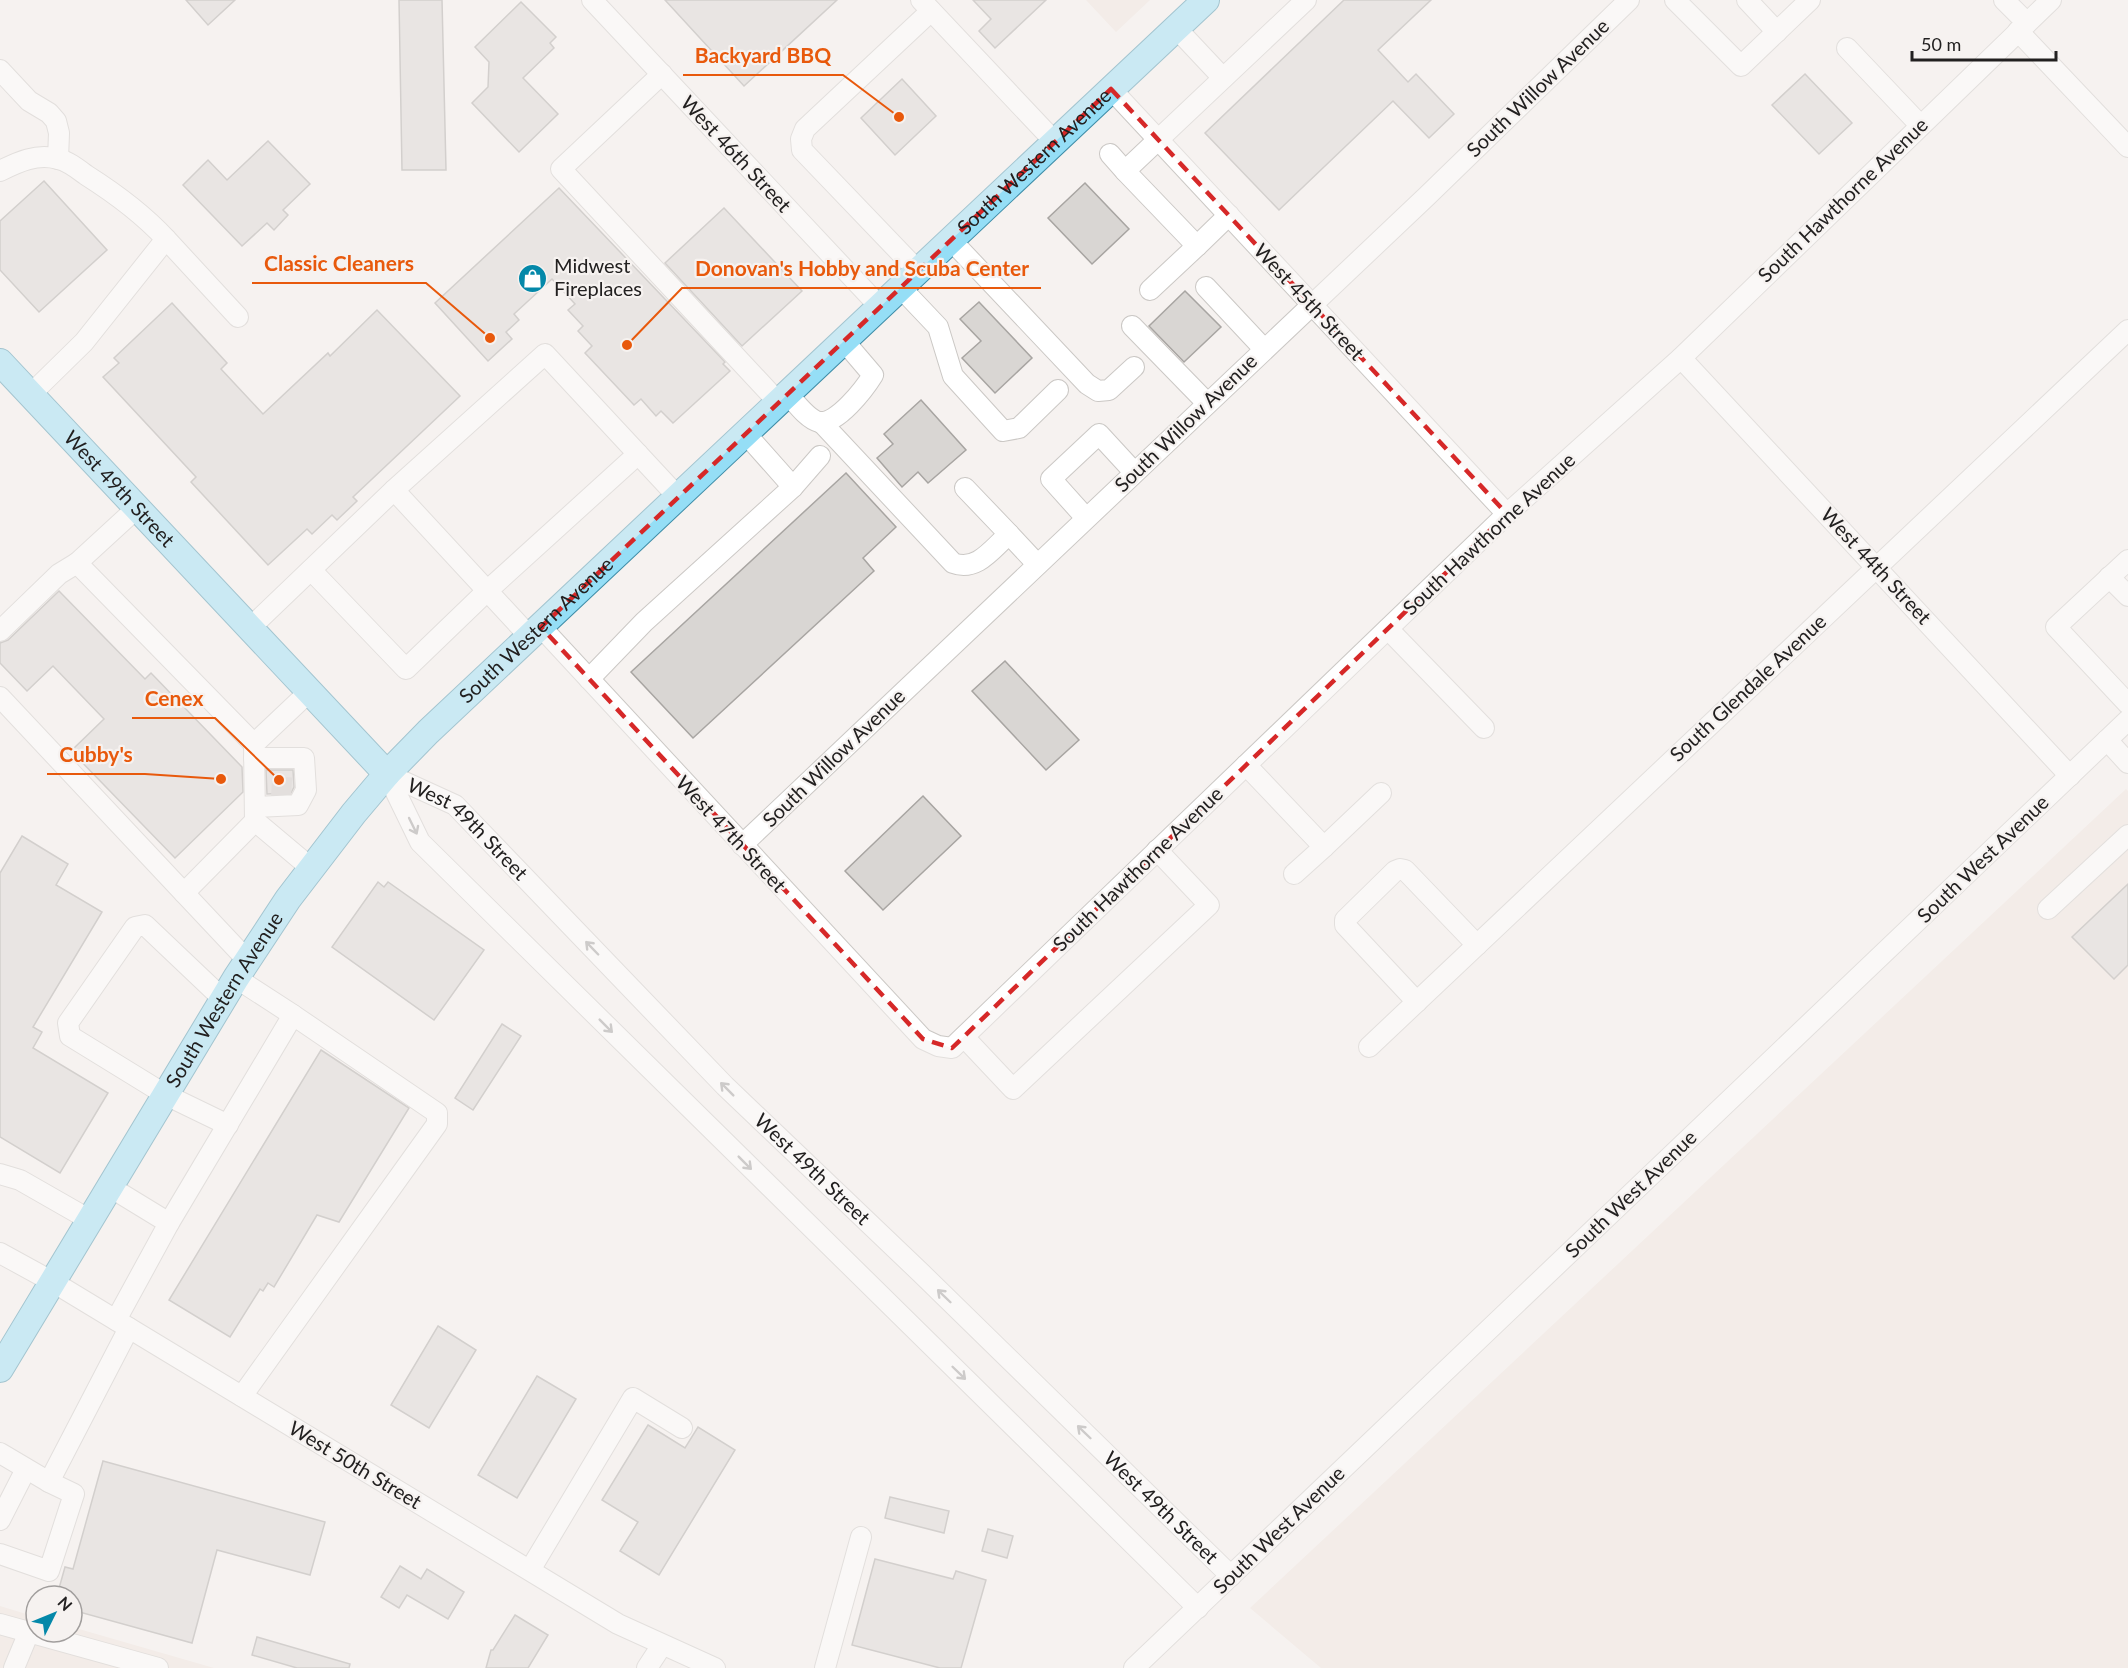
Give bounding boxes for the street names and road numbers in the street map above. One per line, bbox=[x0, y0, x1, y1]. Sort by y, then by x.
street label: South Willow Avenue bbox=[1461, 13, 1613, 161]
street label: South Western Avenue bbox=[952, 83, 1116, 239]
street label: West 46th Street bbox=[677, 90, 797, 217]
street label: South Hawthorne Avenue bbox=[1752, 112, 1932, 287]
street label: West 45th Street bbox=[1250, 238, 1370, 365]
street label: South Willow Avenue bbox=[1109, 348, 1261, 496]
street label: West 49th Street bbox=[60, 425, 180, 551]
street label: South Hawthorne Avenue bbox=[1397, 447, 1579, 619]
street label: West 44th Street bbox=[1817, 502, 1937, 629]
street label: South Western Avenue bbox=[454, 551, 617, 707]
street label: South Glendale Avenue bbox=[1664, 609, 1830, 766]
street label: South Willow Avenue bbox=[757, 683, 909, 831]
street label: West 47th Street bbox=[672, 770, 792, 897]
street label: West 49th Street bbox=[404, 772, 533, 884]
street label: South Hawthorne Avenue bbox=[1047, 781, 1227, 956]
street label: South West Avenue bbox=[1912, 790, 2053, 927]
street label: South Western Avenue bbox=[160, 907, 287, 1091]
street label: West 49th Street bbox=[750, 1108, 876, 1229]
street label: South West Avenue bbox=[1560, 1125, 1701, 1262]
street label: West 50th Street bbox=[285, 1415, 426, 1513]
street label: West 49th Street bbox=[1100, 1446, 1224, 1568]
street label: South West Avenue bbox=[1208, 1461, 1349, 1598]

